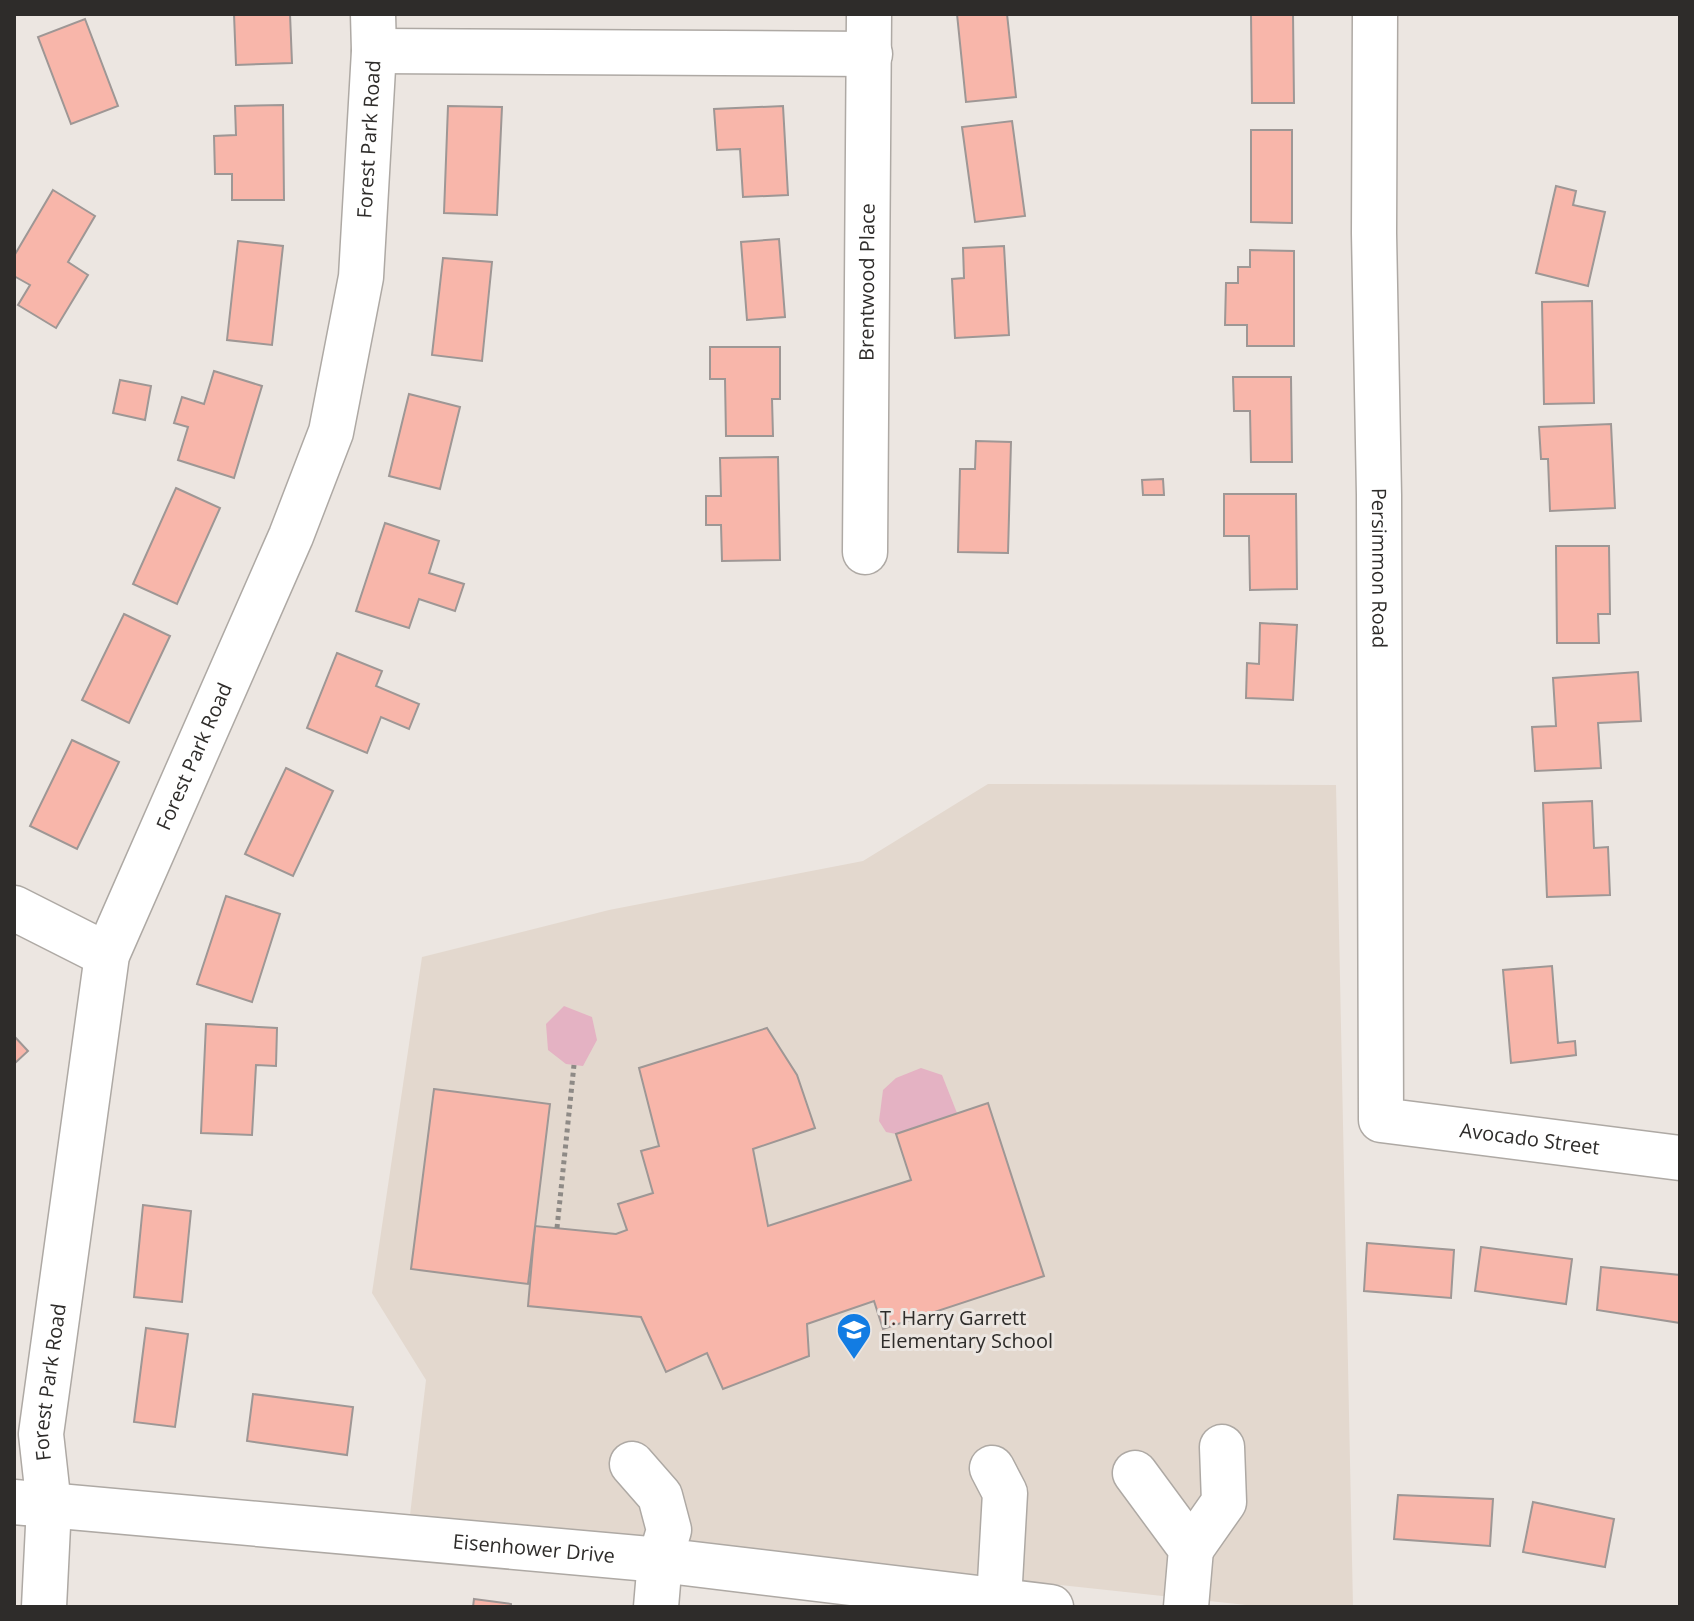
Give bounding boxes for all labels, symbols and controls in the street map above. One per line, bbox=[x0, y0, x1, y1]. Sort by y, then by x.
street label: Forest Park Road bbox=[350, 59, 386, 219]
street label: Brentwood Place bbox=[852, 203, 881, 361]
street label: Persimmon Road bbox=[1366, 488, 1393, 648]
street label: Forest Park Road bbox=[150, 678, 238, 834]
street label: Avocado Street bbox=[1458, 1116, 1601, 1161]
street label: Forest Park Road bbox=[27, 1302, 72, 1462]
place label: T. Harry Garrett Elementary School bbox=[880, 1304, 1053, 1354]
school or university icon: T. Harry Garrett Elementary School bbox=[835, 1311, 873, 1361]
street label: Eisenhower Drive bbox=[452, 1527, 616, 1569]

